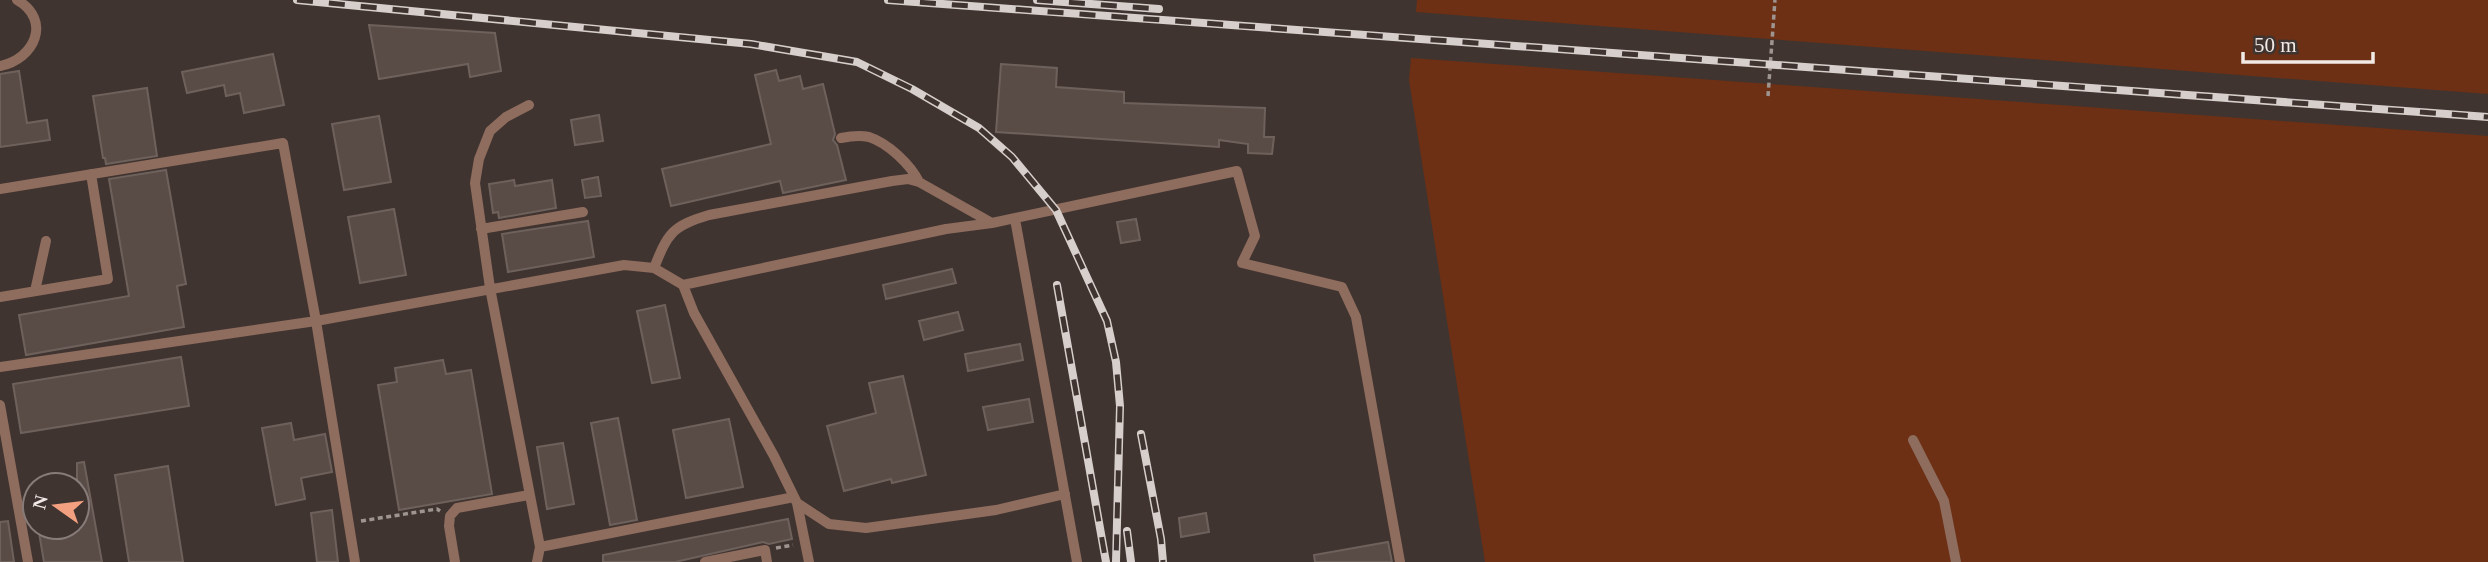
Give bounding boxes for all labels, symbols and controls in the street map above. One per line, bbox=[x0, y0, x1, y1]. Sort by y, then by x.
scale bar bbox=[2243, 21, 2372, 65]
text: 50 m bbox=[2254, 33, 2297, 57]
north arrow bbox=[21, 471, 91, 541]
text: N bbox=[28, 493, 52, 511]

